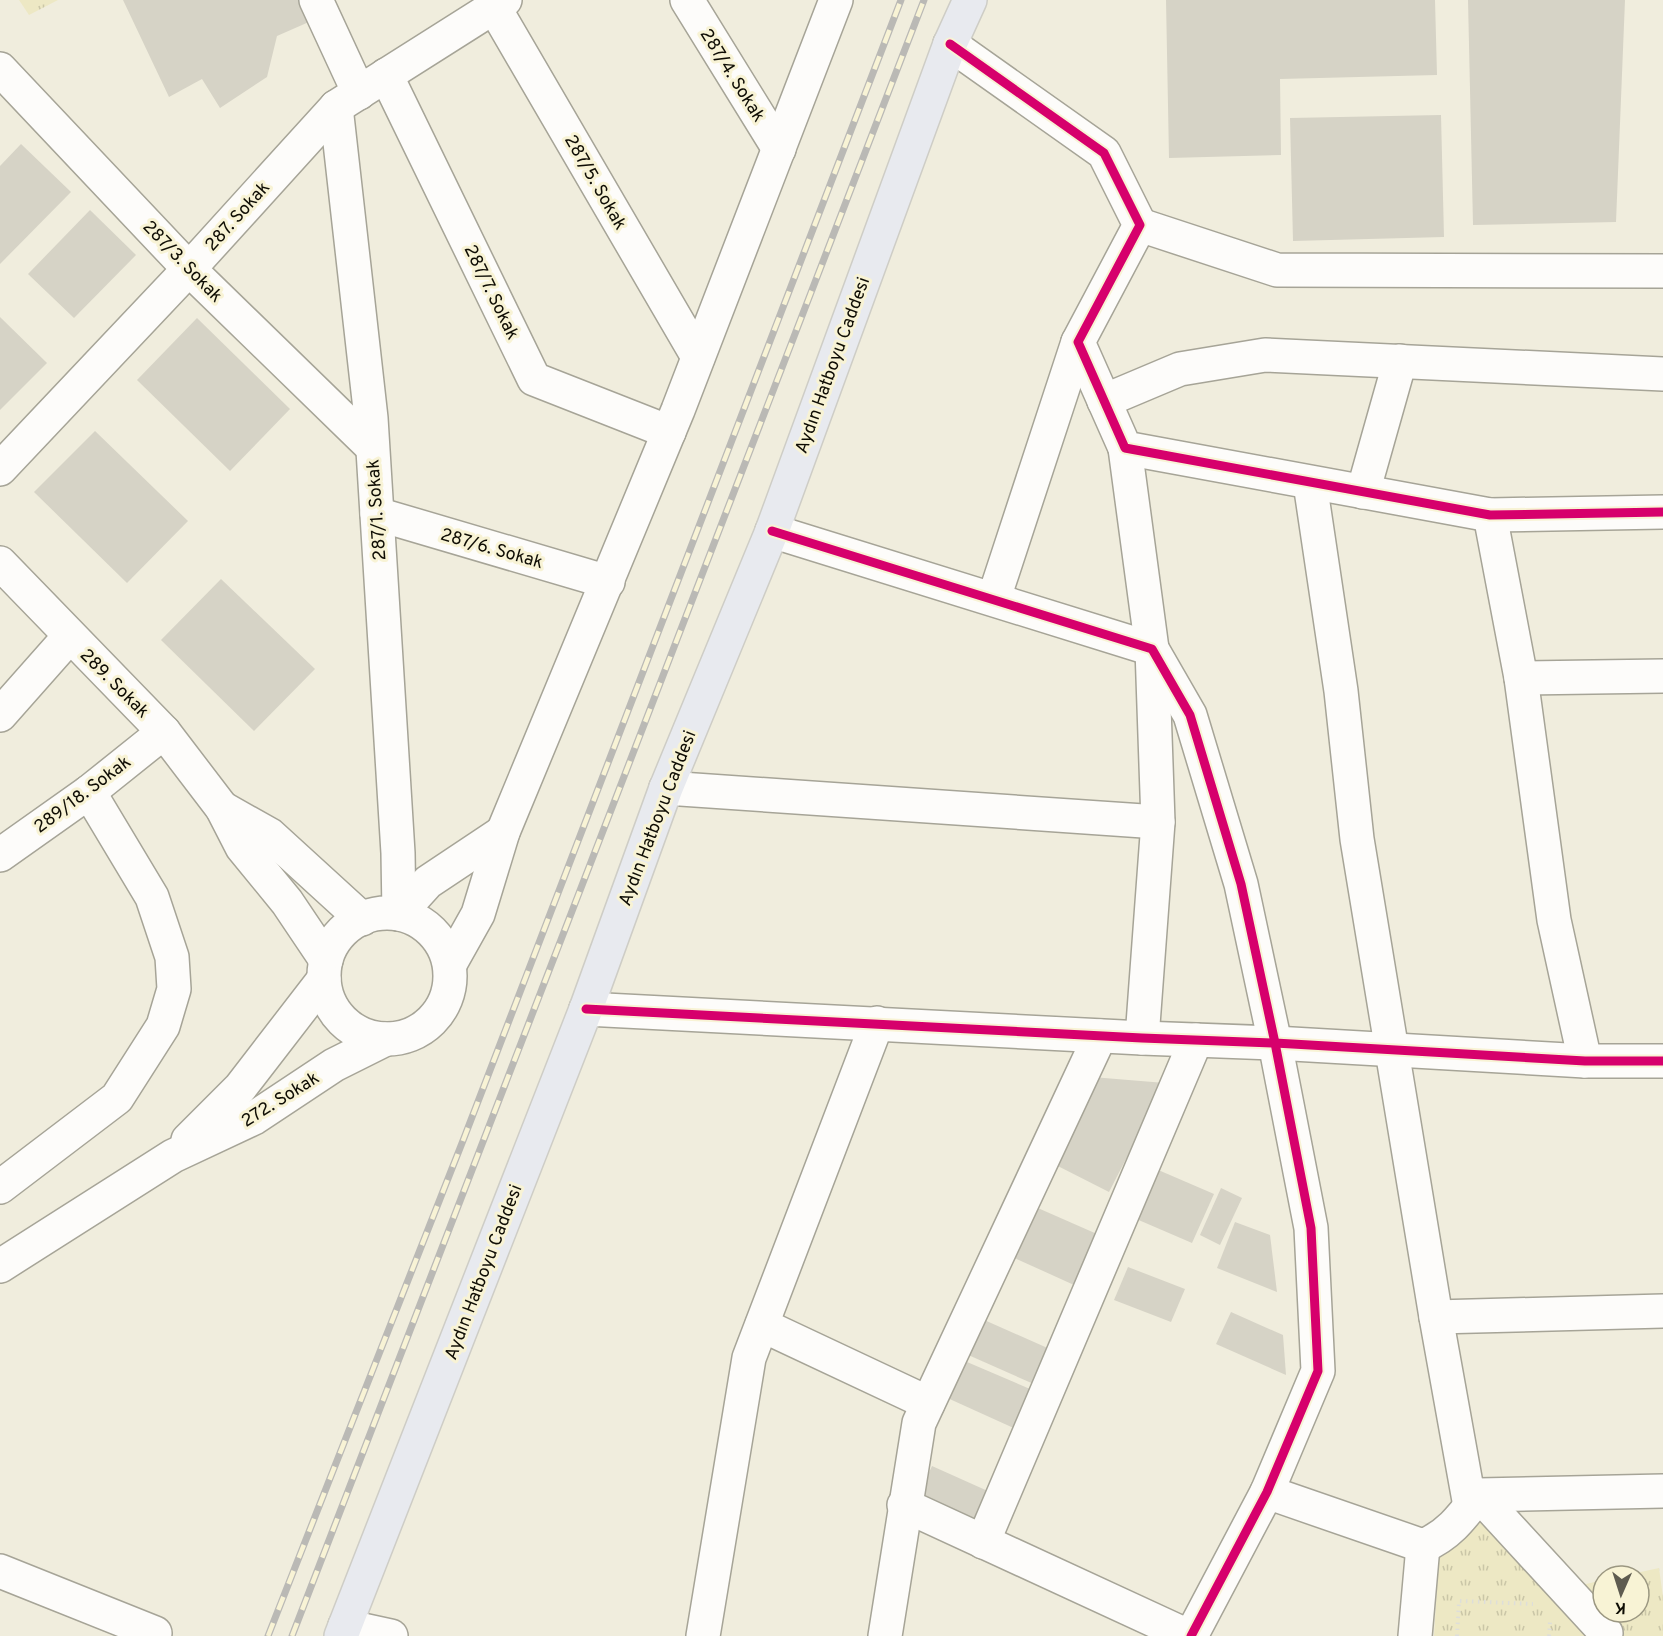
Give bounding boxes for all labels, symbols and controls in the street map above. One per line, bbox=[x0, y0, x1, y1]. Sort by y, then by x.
street label: 287/4. Sokak bbox=[694, 25, 770, 127]
street label: 287/5. Sokak bbox=[558, 131, 631, 234]
street label: 287. Sokak bbox=[201, 177, 276, 257]
street label: 287/3. Sokak bbox=[137, 216, 227, 308]
street label: 287/7. Sokak bbox=[458, 241, 524, 344]
street label: Aydın Hatboyu Caddesi bbox=[791, 274, 876, 457]
street label: 287/1. Sokak bbox=[362, 458, 393, 561]
street label: 287/6. Sokak bbox=[438, 524, 546, 575]
street label: 289. Sokak bbox=[74, 644, 154, 724]
street label: Aydın Hatboyu Caddesi bbox=[614, 728, 702, 909]
street label: 289/18. Sokak bbox=[30, 751, 136, 839]
street label: 272. Sokak bbox=[237, 1067, 324, 1133]
street label: Aydın Hatboyu Caddesi bbox=[440, 1182, 528, 1363]
north arrow bbox=[1591, 1564, 1651, 1624]
text: K bbox=[1614, 1597, 1626, 1617]

